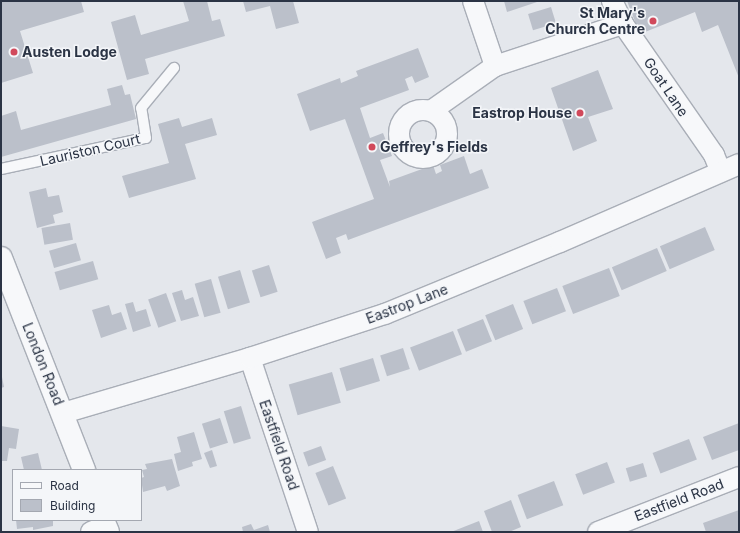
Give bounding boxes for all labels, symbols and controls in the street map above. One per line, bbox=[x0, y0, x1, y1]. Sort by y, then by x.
place label: St Mary's Church Centre bbox=[545, 5, 645, 38]
marker: St Mary's Church Centre bbox=[648, 16, 658, 26]
place label: Austen Lodge bbox=[22, 44, 117, 60]
marker: Austen Lodge bbox=[9, 47, 19, 57]
street label: Goat Lane bbox=[640, 54, 692, 120]
place label: Eastrop House bbox=[472, 105, 572, 121]
marker: Eastrop House bbox=[575, 108, 585, 118]
street label: Lauriston Court bbox=[38, 130, 142, 170]
place label: Geffrey's Fields bbox=[380, 139, 488, 155]
marker: Geffrey's Fields bbox=[367, 142, 377, 152]
street label: Eastrop Lane bbox=[364, 281, 450, 327]
street label: London Road bbox=[19, 320, 67, 408]
street label: Eastfield Road bbox=[256, 398, 302, 492]
legend bbox=[12, 469, 142, 521]
street label: Eastfield Road bbox=[632, 475, 726, 525]
text: Road bbox=[50, 478, 79, 493]
text: Building bbox=[50, 498, 95, 513]

